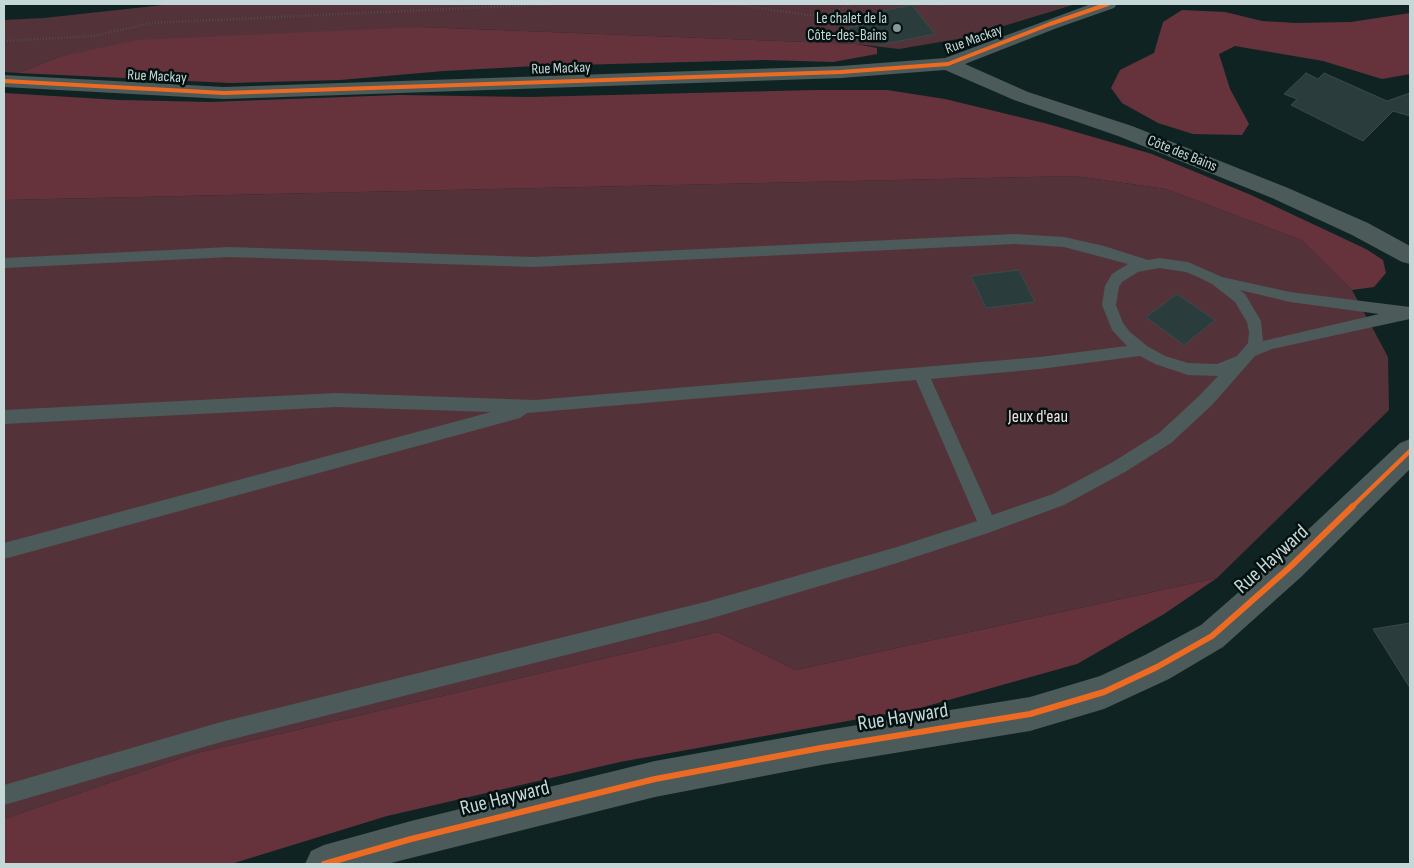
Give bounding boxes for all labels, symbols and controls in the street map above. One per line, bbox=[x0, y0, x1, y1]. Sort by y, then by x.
place label: Le chalet de la Côte-des-Bains bbox=[807, 10, 887, 45]
street label: Rue Mackay bbox=[943, 21, 1005, 59]
marker: Le chalet de la Côte-des-Bains bbox=[891, 22, 903, 34]
street label: Rue Mackay bbox=[531, 59, 591, 79]
street label: Rue Mackay bbox=[127, 66, 187, 88]
street label: Côte des Bains bbox=[1145, 132, 1219, 176]
park label: Jeux d'eau bbox=[1008, 406, 1068, 428]
street label: Rue Hayward bbox=[1230, 520, 1314, 600]
street label: Rue Hayward bbox=[856, 698, 950, 738]
street label: Rue Hayward bbox=[458, 776, 552, 822]

